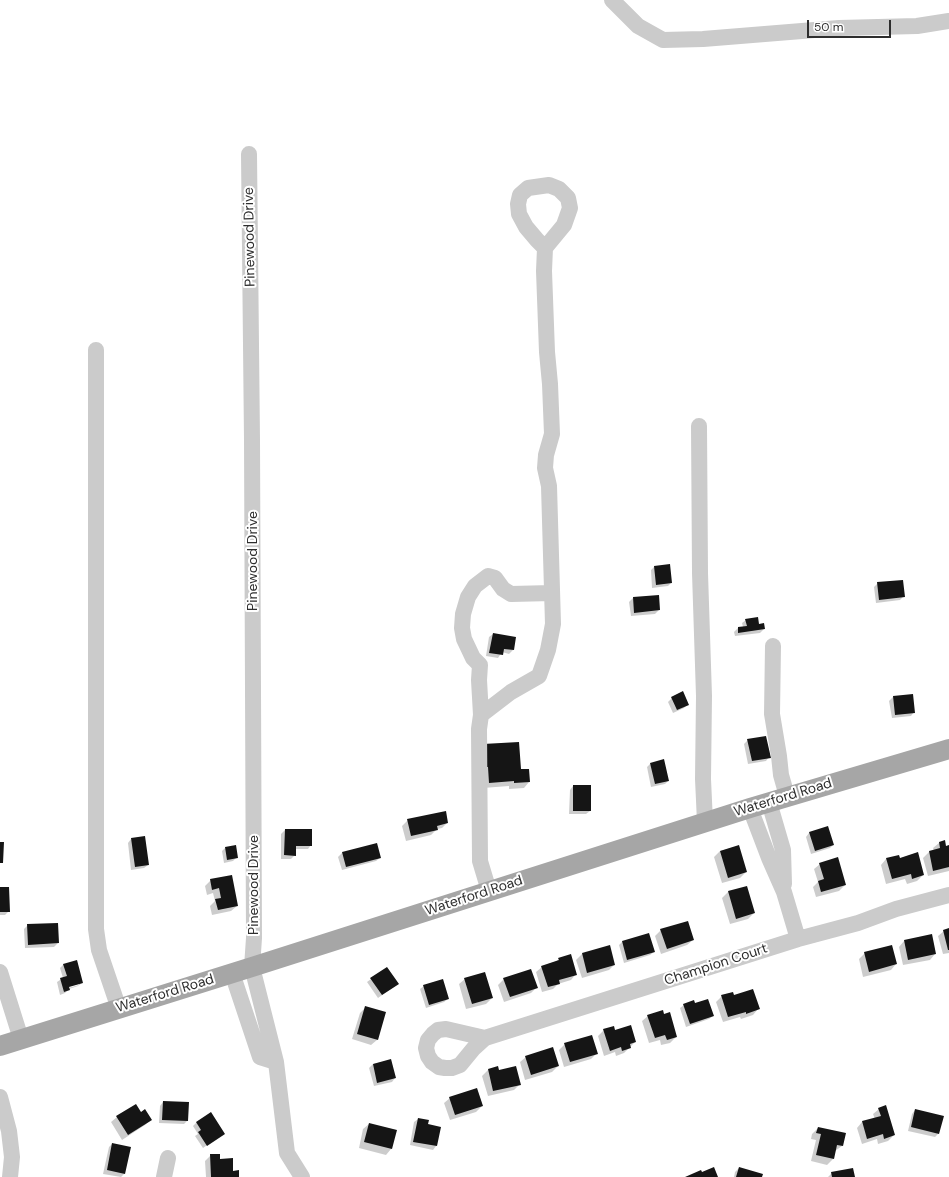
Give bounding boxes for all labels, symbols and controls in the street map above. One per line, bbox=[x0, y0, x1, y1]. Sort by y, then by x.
scale bar bbox=[809, 12, 893, 38]
text: 50 m bbox=[814, 19, 843, 35]
street label: Pinewood Drive bbox=[241, 187, 259, 287]
street label: Pinewood Drive bbox=[245, 511, 261, 611]
street label: Waterford Road bbox=[732, 775, 834, 821]
street label: Pinewood Drive bbox=[246, 835, 262, 935]
street label: Waterford Road bbox=[423, 872, 525, 920]
street label: Champion Court bbox=[662, 940, 770, 990]
street label: Waterford Road bbox=[114, 971, 216, 1017]

